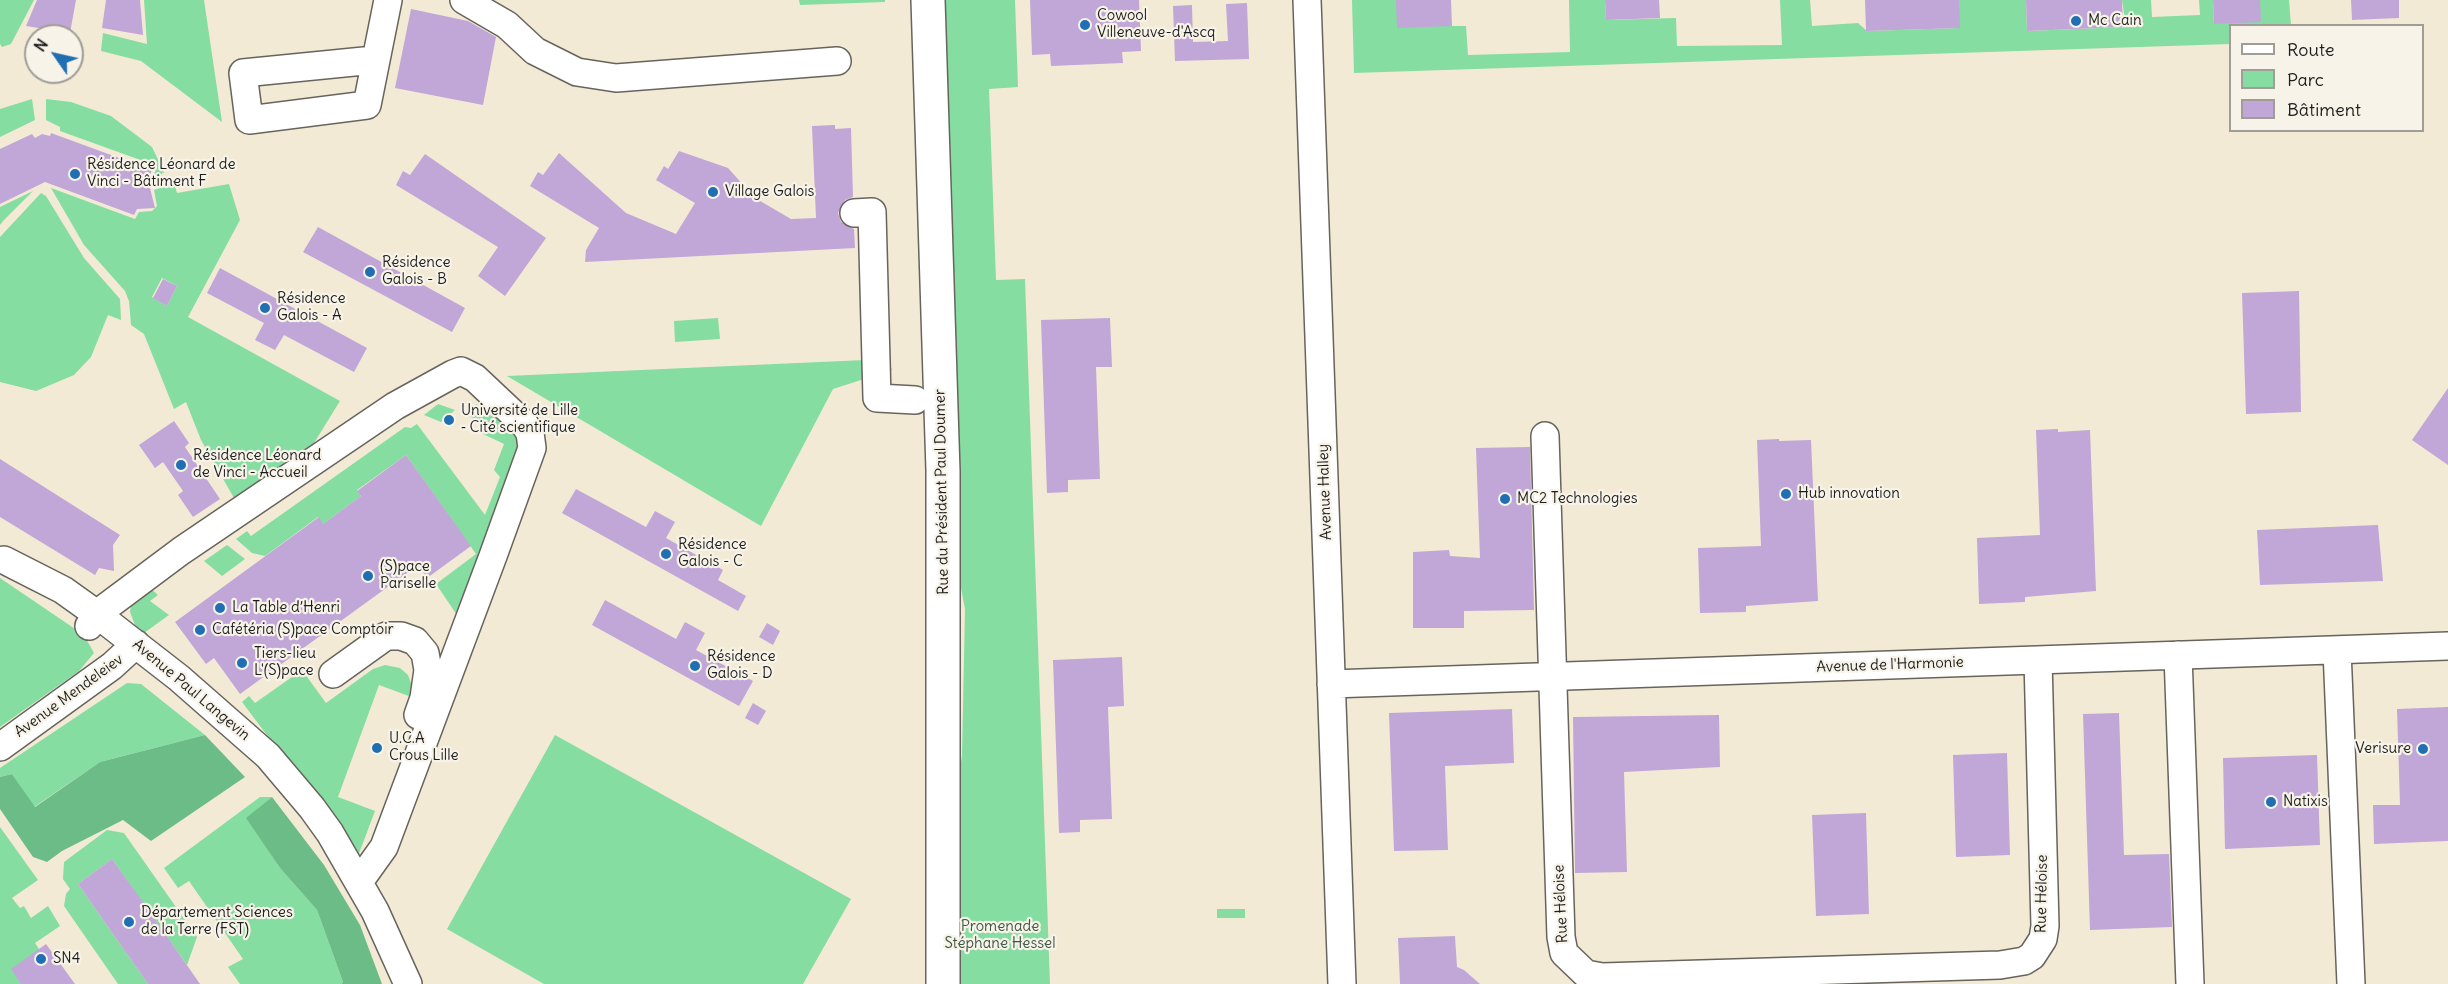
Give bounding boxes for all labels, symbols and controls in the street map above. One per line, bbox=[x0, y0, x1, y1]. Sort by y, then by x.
place label: Cowool Villeneuve-d'Ascq bbox=[1097, 7, 1215, 42]
place label: Mc Cain bbox=[2088, 12, 2142, 30]
marker: Mc Cain bbox=[2069, 14, 2083, 28]
marker: Cowool Villeneuve-d'Ascq bbox=[1078, 18, 1092, 32]
north arrow bbox=[24, 24, 84, 84]
legend bbox=[2229, 24, 2424, 132]
text: N bbox=[29, 35, 52, 55]
text: Route bbox=[2287, 38, 2335, 61]
text: Parc bbox=[2287, 68, 2324, 91]
text: Bâtiment bbox=[2287, 98, 2361, 121]
place label: Résidence Léonard de Vinci - Bâtiment F bbox=[87, 156, 236, 191]
marker: Résidence Léonard de Vinci - Bâtiment F bbox=[68, 167, 82, 181]
place label: Village Galois bbox=[725, 183, 814, 201]
marker: Village Galois bbox=[706, 185, 720, 199]
place label: Résidence Galois - B bbox=[382, 254, 450, 289]
marker: Résidence Galois - B bbox=[363, 265, 377, 279]
place label: Résidence Galois - A bbox=[277, 290, 345, 325]
marker: Résidence Galois - A bbox=[258, 301, 272, 315]
street label: Rue du Président Paul Doumer bbox=[931, 389, 953, 595]
place label: Université de Lille ‐ Cité scientifique bbox=[461, 402, 578, 437]
marker: Université de Lille ‐ Cité scientifique bbox=[442, 413, 456, 427]
street label: Avenue Halley bbox=[1314, 443, 1336, 541]
place label: Résidence Léonard de Vinci - Accueil bbox=[193, 447, 321, 482]
marker: Résidence Léonard de Vinci - Accueil bbox=[174, 458, 188, 472]
place label: Hub innovation bbox=[1798, 485, 1900, 503]
marker: Hub innovation bbox=[1779, 487, 1793, 501]
place label: MC2 Technologies bbox=[1517, 490, 1638, 508]
marker: MC2 Technologies bbox=[1498, 492, 1512, 506]
place label: Résidence Galois - C bbox=[678, 536, 746, 571]
marker: Résidence Galois - C bbox=[659, 547, 673, 561]
place label: (S)pace Pariselle bbox=[380, 558, 436, 593]
marker: (S)pace Pariselle bbox=[361, 569, 375, 583]
place label: La Table d’Henri bbox=[232, 599, 340, 617]
marker: La Table d’Henri bbox=[213, 601, 227, 615]
place label: Cafétéria (S)pace Comptoir bbox=[212, 621, 394, 639]
marker: Cafétéria (S)pace Comptoir bbox=[193, 623, 207, 637]
street label: Avenue Paul Langevin bbox=[129, 636, 253, 744]
place label: Tiers-lieu L'(S)pace bbox=[254, 645, 316, 680]
place label: Résidence Galois - D bbox=[707, 648, 775, 683]
street label: Avenue Mendeleiev bbox=[11, 651, 127, 741]
street label: Avenue de l'Harmonie bbox=[1816, 653, 1964, 677]
marker: Tiers-lieu L'(S)pace bbox=[235, 656, 249, 670]
marker: Résidence Galois - D bbox=[688, 659, 702, 673]
place label: U.C.A Crous Lille bbox=[389, 730, 459, 765]
place label: Verisure bbox=[2355, 740, 2411, 758]
marker: U.C.A Crous Lille bbox=[370, 741, 384, 755]
marker: Verisure bbox=[2416, 742, 2430, 756]
place label: Natixis bbox=[2283, 793, 2328, 811]
marker: Natixis bbox=[2264, 795, 2278, 809]
street label: Rue Héloise bbox=[2032, 855, 2052, 933]
street label: Rue Héloise bbox=[1550, 864, 1572, 944]
place label: Département Sciences de la Terre (FST) bbox=[141, 904, 293, 939]
marker: Département Sciences de la Terre (FST) bbox=[122, 915, 136, 929]
park label: Promenade Stéphane Hessel bbox=[944, 918, 1056, 953]
place label: SN4 bbox=[53, 950, 80, 968]
marker: SN4 bbox=[34, 952, 48, 966]

